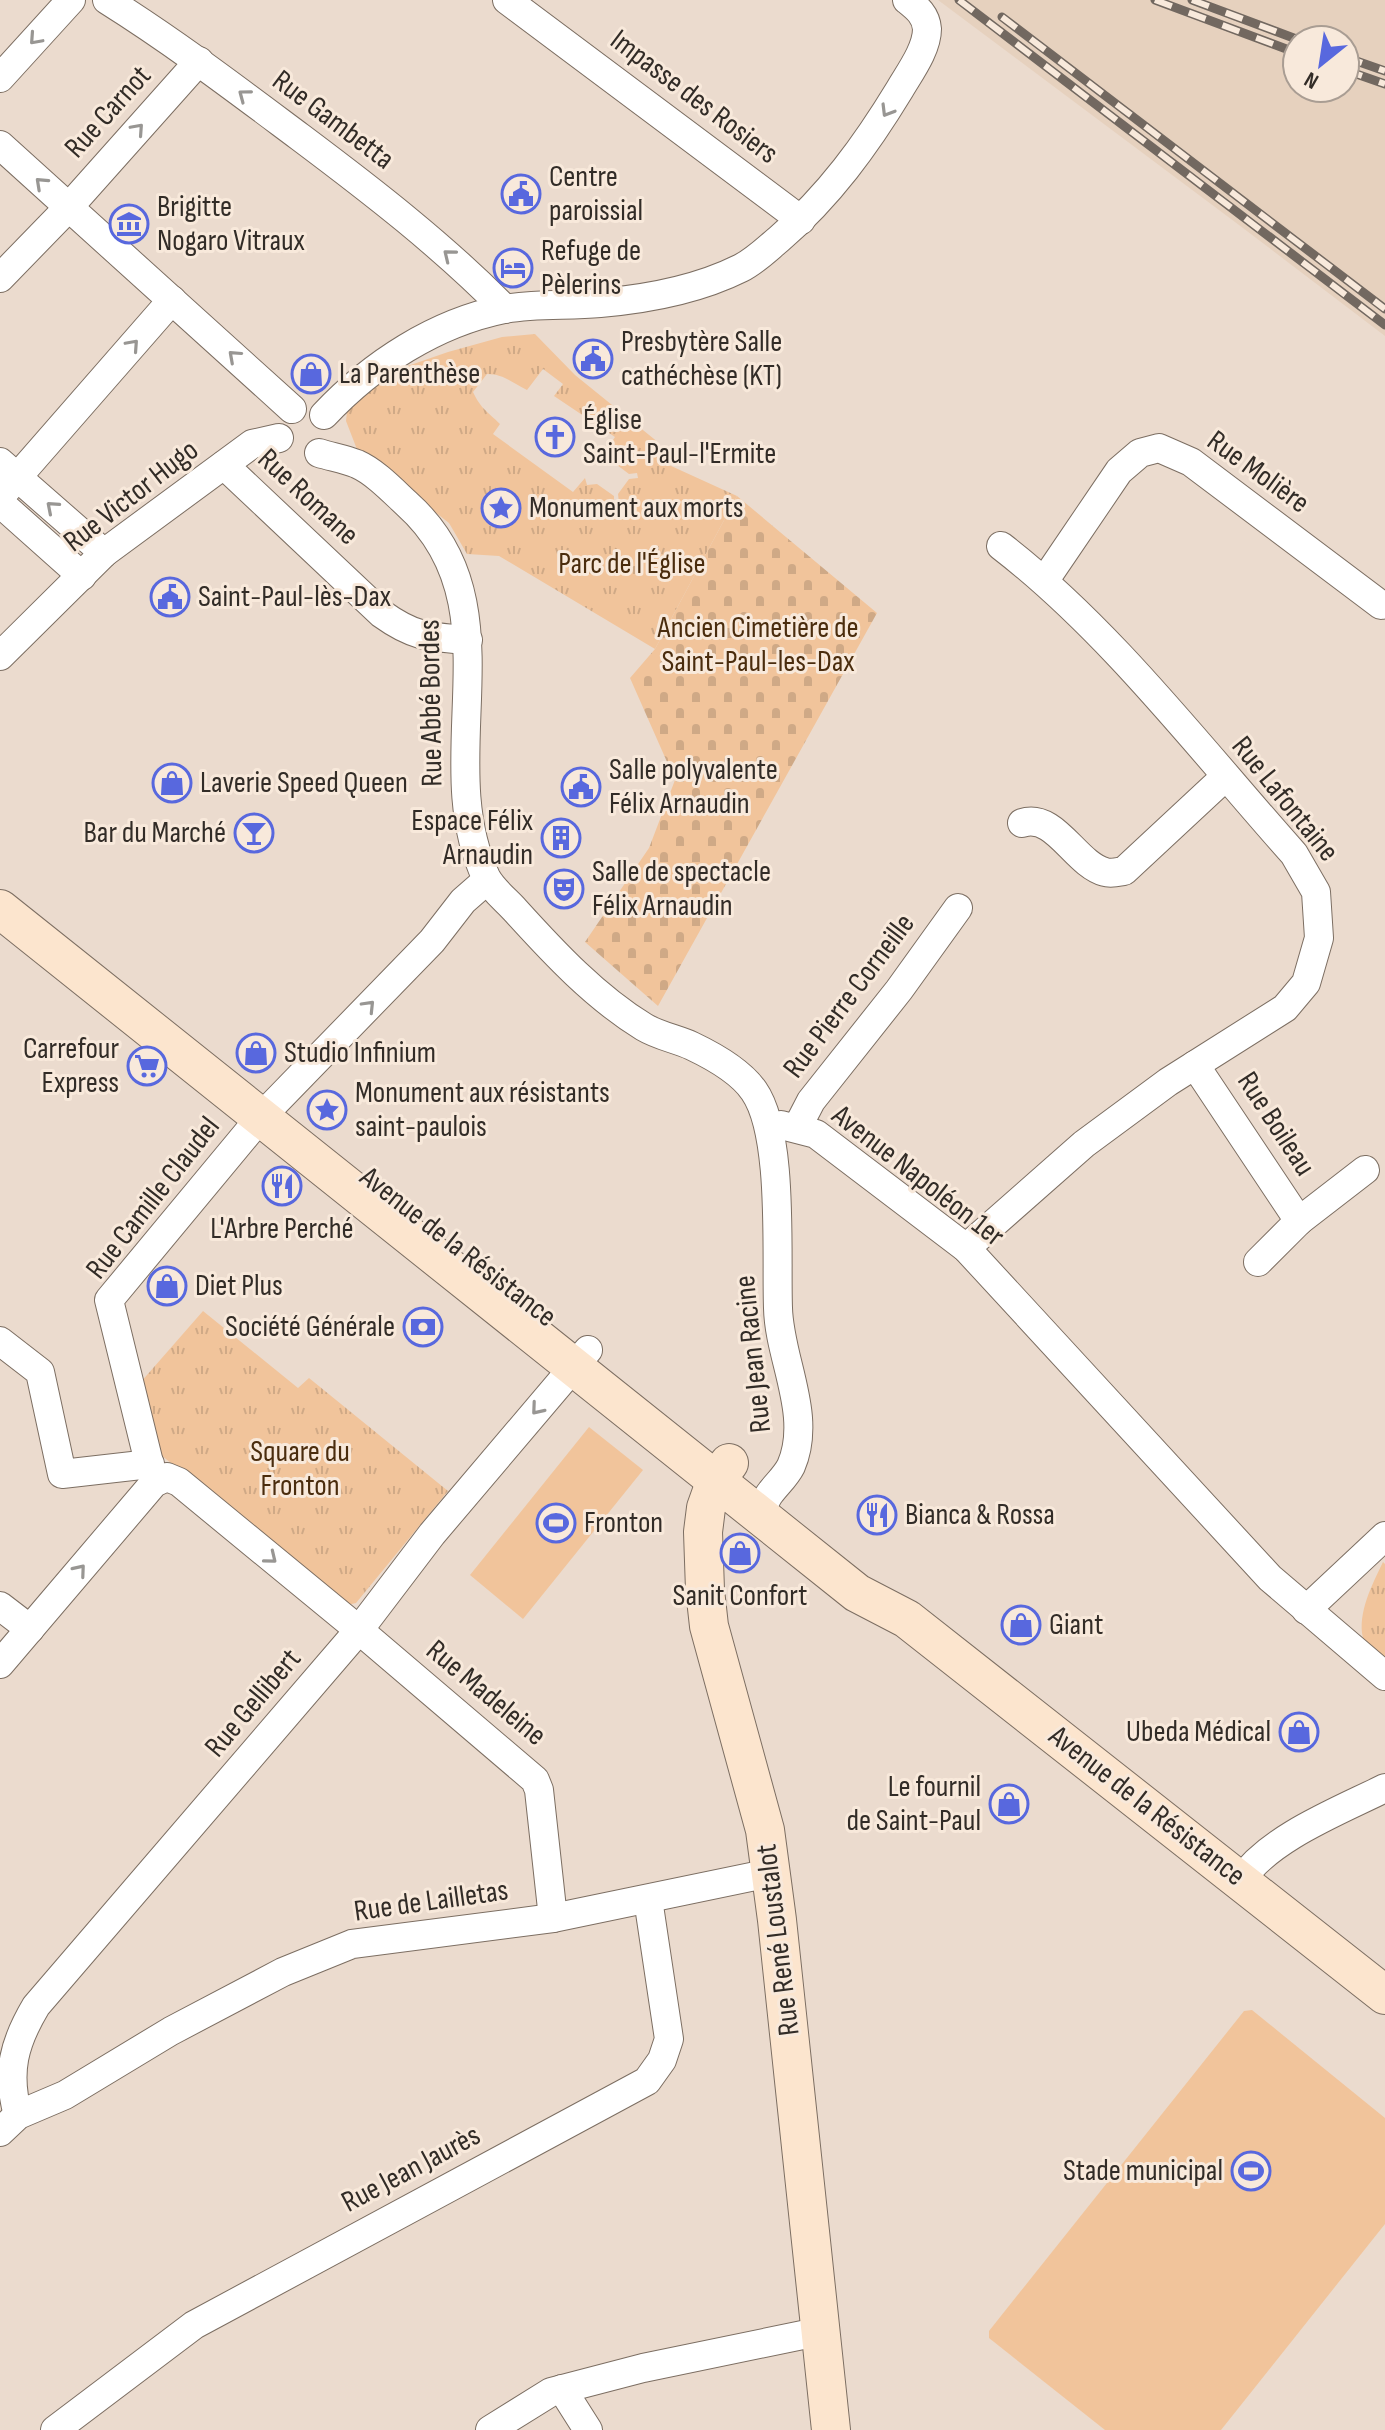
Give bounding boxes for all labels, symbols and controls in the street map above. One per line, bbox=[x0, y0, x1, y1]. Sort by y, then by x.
street label: Impasse des Rosiers bbox=[603, 22, 785, 172]
north arrow bbox=[1281, 24, 1361, 104]
one-way arrow bbox=[31, 29, 45, 44]
street label: Rue Carnot bbox=[57, 58, 159, 166]
street label: Rue Gambetta bbox=[265, 63, 401, 177]
text: N bbox=[1300, 65, 1324, 95]
one-way arrow bbox=[238, 90, 253, 105]
one-way arrow bbox=[881, 102, 897, 117]
one-way arrow bbox=[129, 124, 144, 138]
place label: Centre paroissial bbox=[549, 159, 643, 229]
public building icon: Centre paroissial bbox=[500, 173, 542, 215]
one-way arrow bbox=[36, 177, 50, 192]
place label: Brigitte Nogaro Vitraux bbox=[157, 189, 305, 259]
museum icon: Brigitte Nogaro Vitraux bbox=[108, 203, 150, 245]
place label: Refuge de Pèlerins bbox=[541, 233, 641, 303]
hotel icon: Refuge de Pèlerins bbox=[492, 247, 534, 289]
one-way arrow bbox=[443, 250, 458, 264]
place label: Presbytère Salle cathéchèse (KT) bbox=[621, 324, 782, 394]
public building icon: Presbytère Salle cathéchèse (KT) bbox=[572, 338, 614, 380]
one-way arrow bbox=[124, 340, 138, 354]
one-way arrow bbox=[229, 352, 244, 366]
shop icon: La Parenthèse bbox=[290, 353, 332, 395]
place label: La Parenthèse bbox=[339, 356, 480, 392]
place label: Église Saint-Paul-l'Ermite bbox=[583, 402, 776, 472]
church icon: Église Saint-Paul-l'Ermite bbox=[534, 416, 576, 458]
street label: Rue Molière bbox=[1200, 423, 1316, 521]
street label: Rue Victor Hugo bbox=[57, 432, 205, 560]
street label: Rue Romane bbox=[250, 441, 366, 553]
place icon: Monument aux morts bbox=[480, 487, 522, 529]
place label: Monument aux morts bbox=[529, 490, 743, 526]
one-way arrow bbox=[47, 502, 62, 517]
park label: Parc de l'Église bbox=[558, 546, 706, 582]
public building icon: Saint-Paul-lès-Dax bbox=[149, 576, 191, 618]
place label: Saint-Paul-lès-Dax bbox=[198, 579, 391, 615]
park label: Ancien Cimetière de Saint-Paul-les-Dax bbox=[656, 610, 859, 680]
street label: Rue Abbé Bordes bbox=[412, 619, 450, 787]
street label: Rue Lafontaine bbox=[1224, 729, 1346, 869]
place label: Salle polyvalente Félix Arnaudin bbox=[609, 752, 778, 822]
shop icon: Laverie Speed Queen bbox=[151, 762, 193, 804]
place label: Laverie Speed Queen bbox=[200, 765, 408, 801]
public building icon: Salle polyvalente Félix Arnaudin bbox=[560, 766, 602, 808]
place label: Espace Félix Arnaudin bbox=[411, 803, 533, 873]
bar icon: Bar du Marché bbox=[233, 812, 275, 854]
place label: Bar du Marché bbox=[83, 815, 226, 851]
building icon: Espace Félix Arnaudin bbox=[540, 817, 582, 859]
place label: Salle de spectacle Félix Arnaudin bbox=[592, 854, 771, 924]
theatre icon: Salle de spectacle Félix Arnaudin bbox=[543, 868, 585, 910]
street label: Rue Pierre Corneille bbox=[776, 907, 922, 1085]
one-way arrow bbox=[359, 1001, 374, 1015]
place label: Carrefour Express bbox=[23, 1031, 119, 1101]
shop icon: Studio Infinium bbox=[235, 1032, 277, 1074]
place label: Studio Infinium bbox=[284, 1035, 436, 1071]
supermarket icon: Carrefour Express bbox=[126, 1045, 168, 1087]
street label: Rue Boileau bbox=[1229, 1065, 1323, 1183]
place label: Monument aux résistants saint-paulois bbox=[355, 1075, 610, 1145]
place icon: Monument aux résistants saint-paulois bbox=[306, 1089, 348, 1131]
street label: Avenue Napoléon 1er bbox=[824, 1097, 1012, 1255]
street label: Rue Camille Claudel bbox=[78, 1110, 228, 1286]
street label: Avenue de la Résistance bbox=[352, 1159, 563, 1335]
restaurant icon: L'Arbre Perché bbox=[261, 1165, 303, 1207]
place label: L'Arbre Perché bbox=[210, 1211, 354, 1247]
shop icon: Diet Plus bbox=[146, 1265, 188, 1307]
place label: Diet Plus bbox=[195, 1268, 283, 1304]
street label: Rue Jean Racine bbox=[727, 1273, 779, 1435]
bank icon: Société Générale bbox=[402, 1306, 444, 1348]
place label: Société Générale bbox=[225, 1309, 395, 1345]
one-way arrow bbox=[533, 1400, 547, 1414]
park label: Square du Fronton bbox=[250, 1434, 350, 1504]
restaurant icon: Bianca & Rossa bbox=[856, 1494, 898, 1536]
place label: Bianca & Rossa bbox=[905, 1497, 1055, 1533]
sports icon: Fronton bbox=[535, 1502, 577, 1544]
place label: Fronton bbox=[584, 1505, 663, 1541]
shop icon: Sanit Confort bbox=[719, 1532, 761, 1574]
one-way arrow bbox=[262, 1548, 277, 1562]
one-way arrow bbox=[70, 1564, 85, 1579]
place label: Sanit Confort bbox=[673, 1578, 807, 1614]
shop icon: Giant bbox=[1000, 1604, 1042, 1646]
place label: Giant bbox=[1049, 1607, 1103, 1643]
street label: Rue Madeleine bbox=[419, 1633, 553, 1753]
street label: Rue Gellibert bbox=[197, 1642, 309, 1764]
shop icon: Ubeda Médical bbox=[1278, 1711, 1320, 1753]
place label: Ubeda Médical bbox=[1126, 1714, 1271, 1750]
street label: Avenue de la Résistance bbox=[1041, 1718, 1252, 1894]
place label: Le fournil de Saint-Paul bbox=[847, 1769, 981, 1839]
shop icon: Le fournil de Saint-Paul bbox=[988, 1783, 1030, 1825]
street label: Rue René Loustalot bbox=[748, 1842, 808, 2038]
street label: Rue de Lailletas bbox=[352, 1872, 510, 1930]
street label: Rue Jean Jaurès bbox=[336, 2117, 486, 2221]
sports icon: Stade municipal bbox=[1230, 2150, 1272, 2192]
place label: Stade municipal bbox=[1063, 2153, 1223, 2189]

